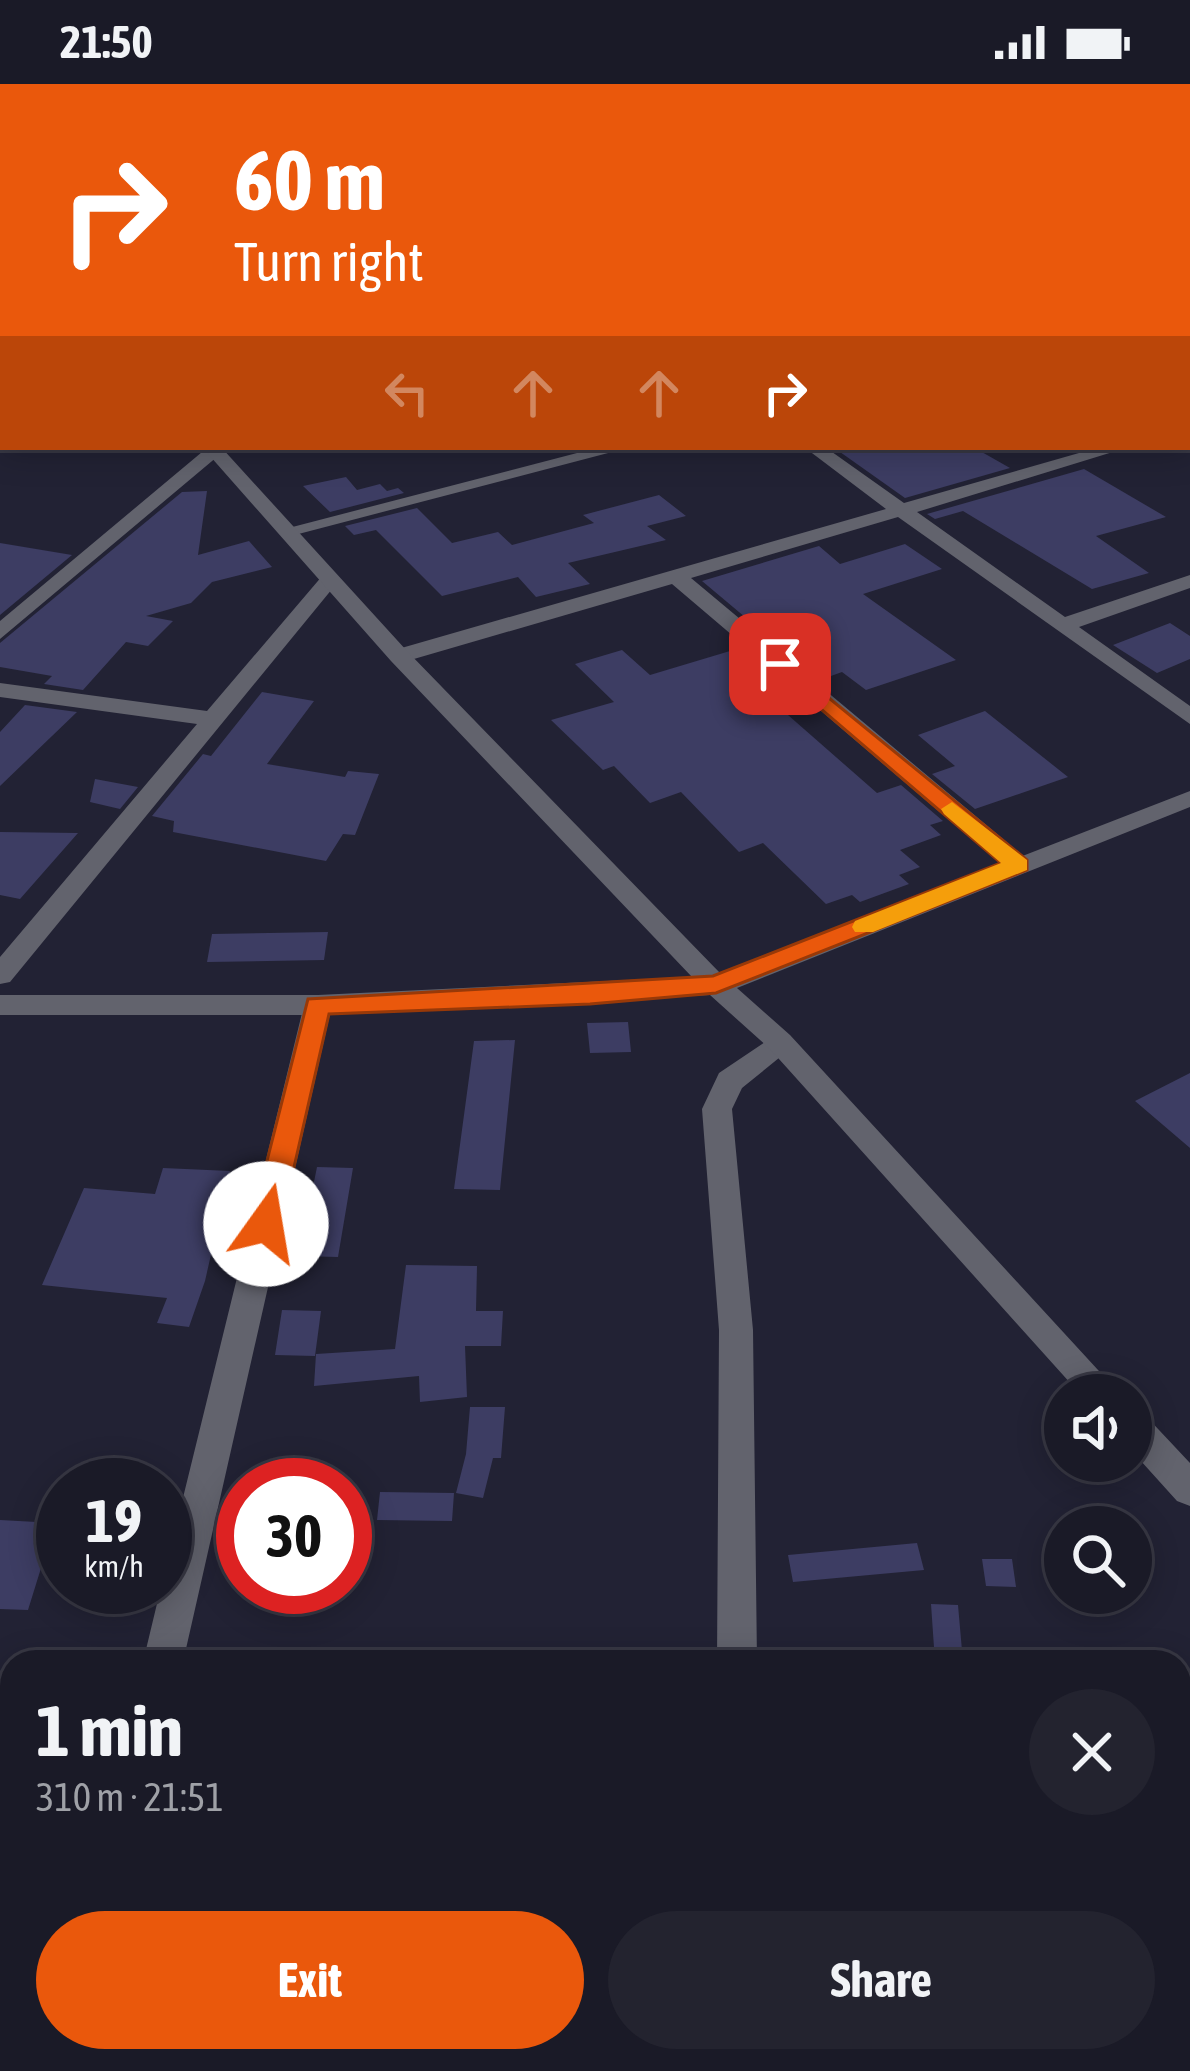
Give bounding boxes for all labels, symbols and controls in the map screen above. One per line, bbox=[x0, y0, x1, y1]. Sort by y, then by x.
text: 21:50 bbox=[60, 16, 153, 68]
icon: right bbox=[36, 132, 192, 288]
text: 60 m bbox=[234, 132, 385, 228]
text: Turn right bbox=[234, 231, 424, 292]
icon: left bbox=[374, 360, 440, 426]
icon: ahead bbox=[500, 360, 566, 426]
icon: ahead bbox=[626, 360, 692, 426]
icon: right bbox=[752, 360, 818, 426]
pin bbox=[729, 613, 831, 715]
icon: arrive bbox=[747, 631, 813, 697]
position arrow bbox=[203, 1161, 329, 1287]
map controls bbox=[1044, 1374, 1152, 1614]
button: sound bbox=[1044, 1374, 1152, 1482]
speed limit sign: 30 bbox=[216, 1458, 372, 1614]
text: 19 bbox=[86, 1486, 142, 1555]
button: search bbox=[1044, 1506, 1152, 1614]
text: km/h bbox=[84, 1549, 144, 1583]
text: 1 min bbox=[36, 1689, 183, 1771]
button: close bbox=[1029, 1689, 1155, 1815]
text: 310 m · 21:51 bbox=[36, 1775, 224, 1819]
button: Exit bbox=[36, 1911, 584, 2049]
button: Share bbox=[608, 1911, 1155, 2049]

